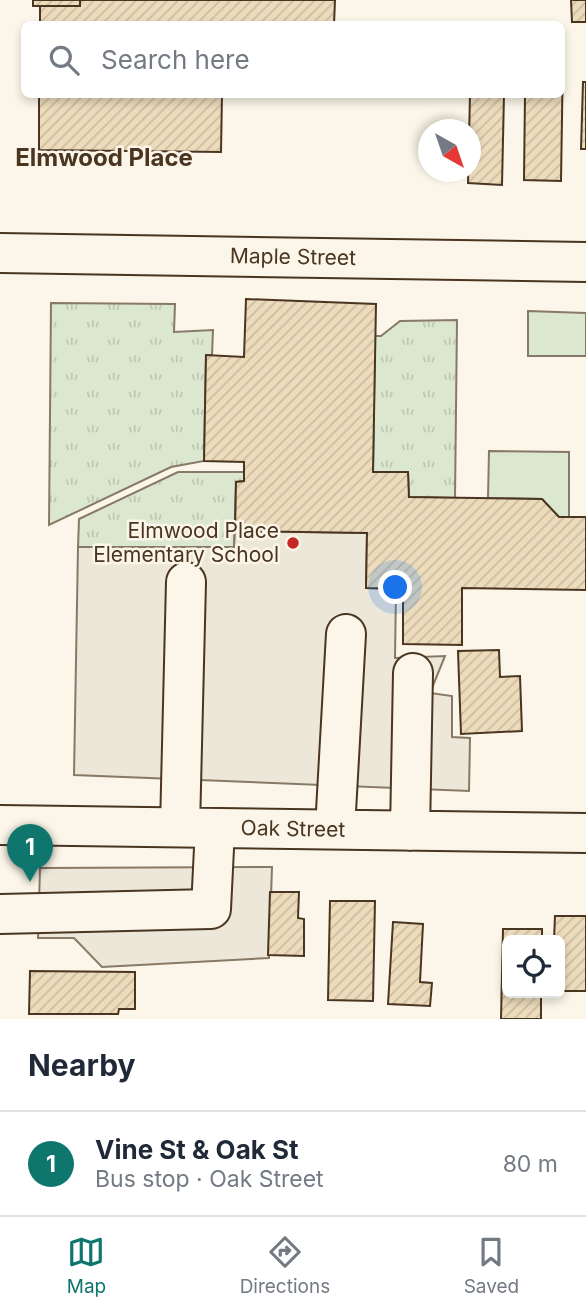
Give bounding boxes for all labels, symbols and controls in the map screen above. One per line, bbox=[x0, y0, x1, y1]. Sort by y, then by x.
search box bbox=[21, 21, 565, 98]
icon: search bbox=[45, 41, 83, 79]
text: Search here bbox=[101, 44, 250, 75]
north arrow bbox=[418, 119, 481, 182]
district label: Elmwood Place bbox=[15, 143, 193, 172]
street label: Maple Street bbox=[230, 243, 356, 270]
place label: Elmwood Place Elementary School bbox=[93, 518, 279, 567]
marker: Elmwood Place Elementary School bbox=[285, 535, 301, 551]
your location bbox=[378, 570, 412, 604]
street label: Oak Street bbox=[241, 815, 346, 842]
pin: 1 bbox=[7, 824, 53, 882]
map controls bbox=[502, 935, 565, 998]
button: locate bbox=[502, 935, 565, 998]
text: Nearby bbox=[28, 1047, 136, 1083]
text: Vine St & Oak St bbox=[95, 1134, 299, 1165]
text: 1 bbox=[46, 1150, 56, 1178]
text: 80 m bbox=[503, 1150, 558, 1178]
text: Bus stop · Oak Street bbox=[95, 1165, 324, 1193]
tab: Map bbox=[67, 1233, 106, 1298]
tab: Directions bbox=[240, 1233, 330, 1298]
tab: Saved bbox=[464, 1233, 519, 1298]

